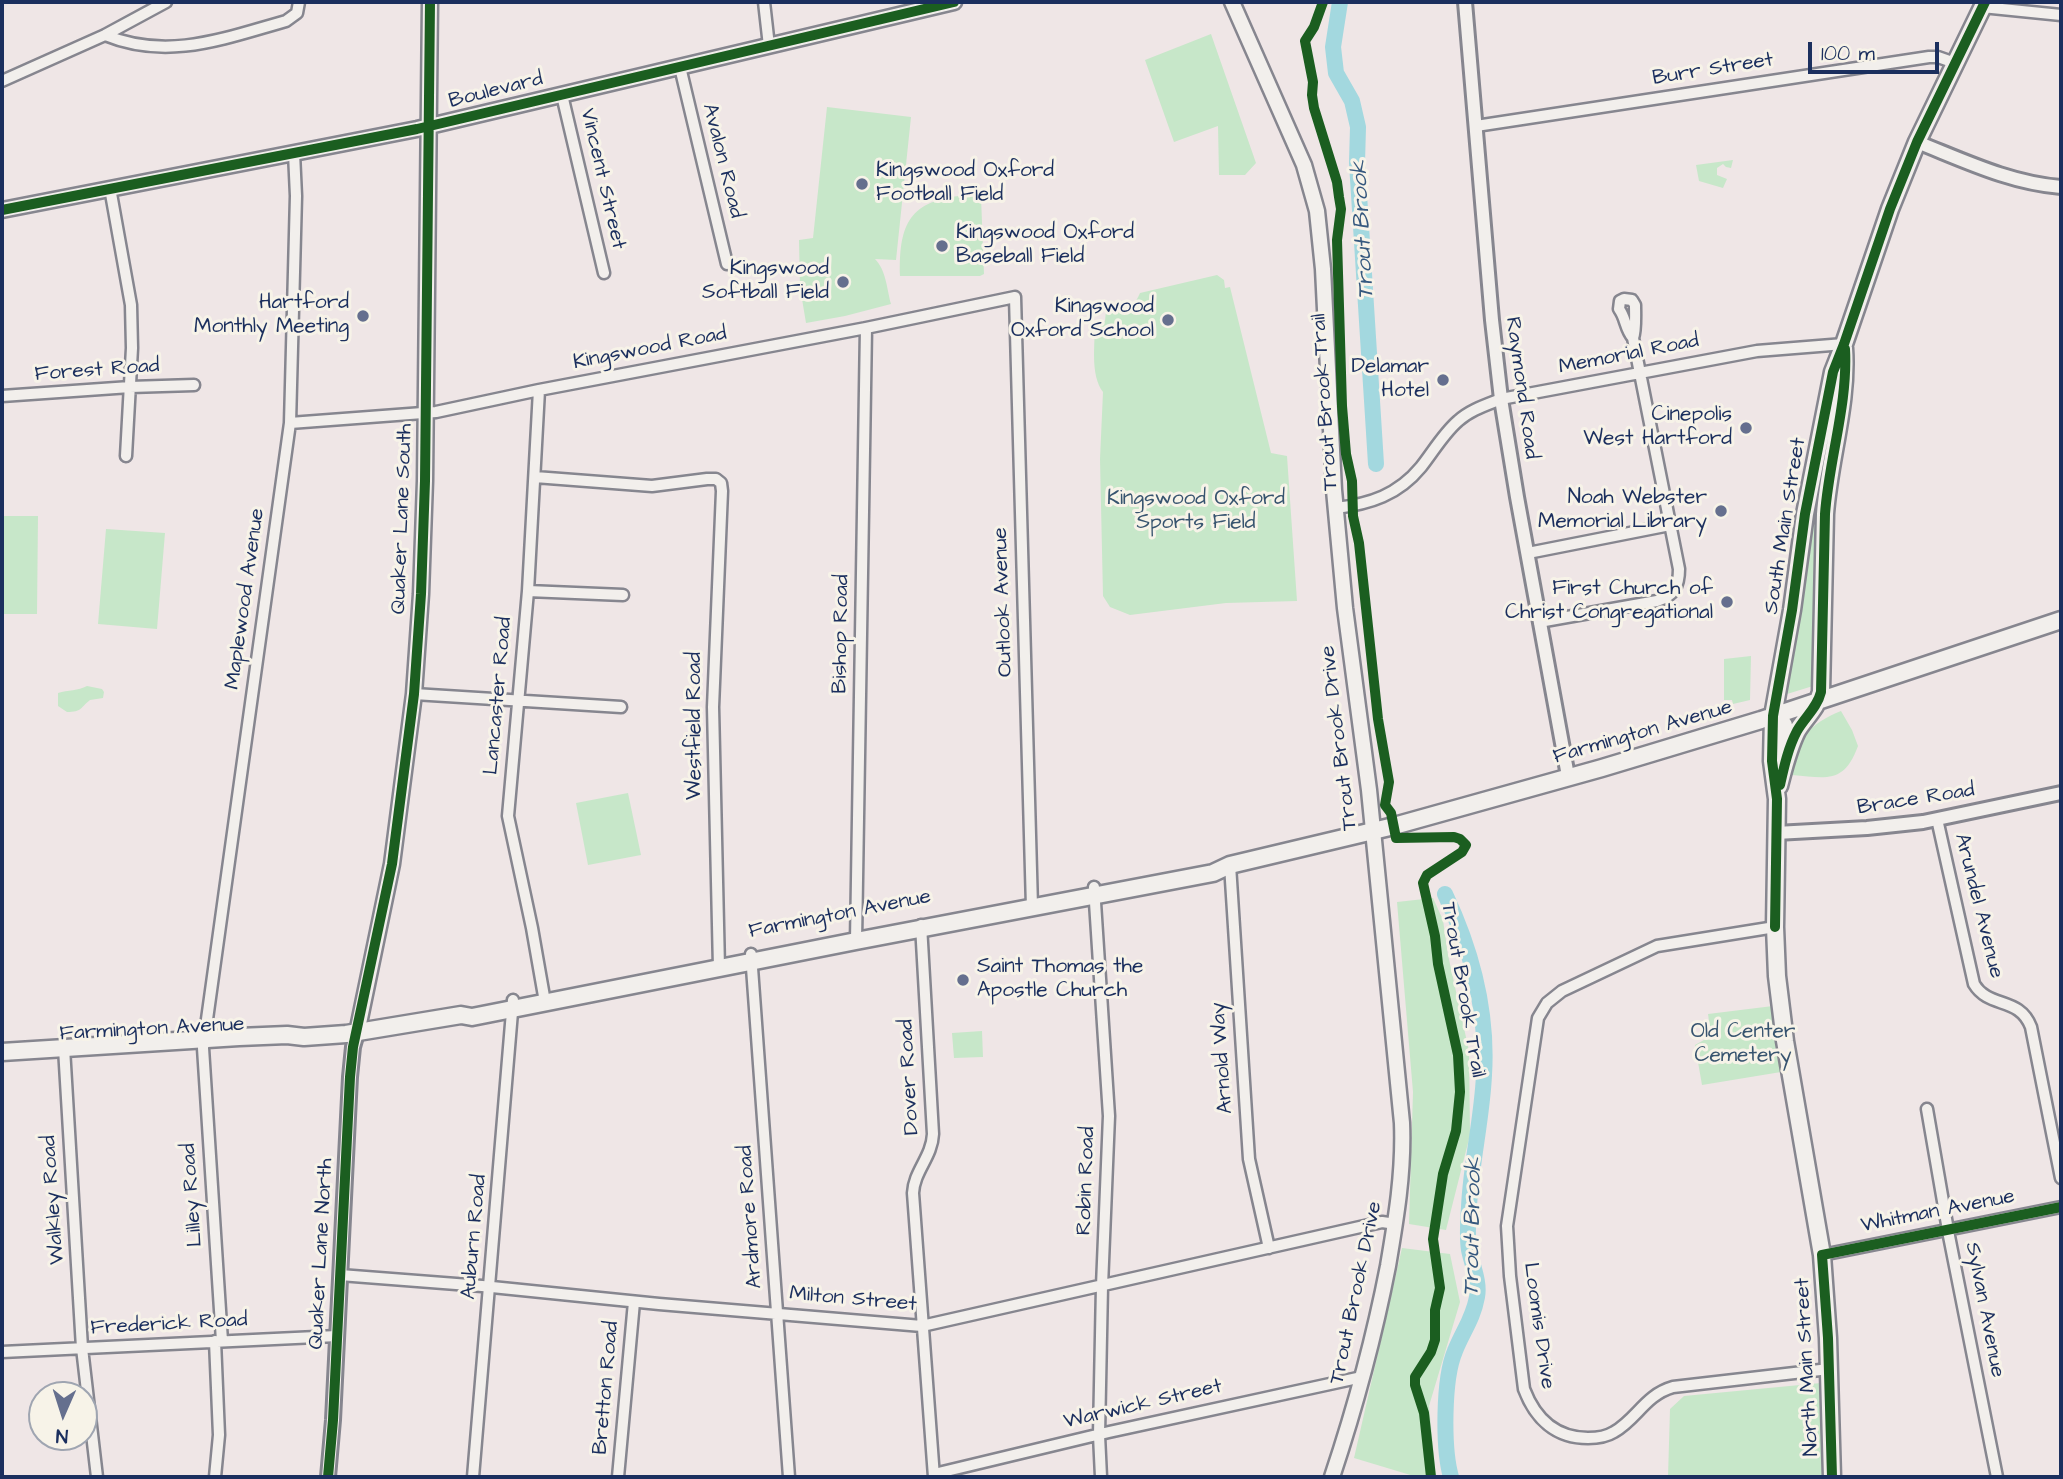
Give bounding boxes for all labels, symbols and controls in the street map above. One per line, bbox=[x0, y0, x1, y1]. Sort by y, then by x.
scale bar bbox=[1811, 28, 1942, 72]
text: 100 m bbox=[1821, 39, 1875, 68]
street label: Burr Street bbox=[1651, 48, 1775, 92]
street label: Boulevard bbox=[446, 67, 546, 115]
street label: Avalon Road bbox=[696, 101, 748, 221]
street label: Vincent Street bbox=[574, 106, 630, 252]
place label: Kingswood Oxford Football Field bbox=[876, 159, 1054, 209]
water label: Trout Brook bbox=[1347, 160, 1381, 300]
marker: Kingswood Oxford Football Field bbox=[854, 176, 870, 192]
place label: Kingswood Oxford Baseball Field bbox=[956, 221, 1134, 271]
marker: Kingswood Oxford Baseball Field bbox=[934, 238, 950, 254]
place label: Kingswood Softball Field bbox=[702, 257, 829, 307]
marker: Kingswood Softball Field bbox=[835, 274, 851, 290]
place label: Hartford Monthly Meeting bbox=[194, 291, 349, 341]
place label: Kingswood Oxford School bbox=[1011, 295, 1154, 345]
marker: Hartford Monthly Meeting bbox=[355, 308, 371, 324]
marker: Kingswood Oxford School bbox=[1160, 312, 1176, 328]
street label: Trout Brook Trail bbox=[1307, 313, 1345, 491]
street label: Raymond Road bbox=[1499, 315, 1543, 461]
street label: Kingswood Road bbox=[571, 322, 729, 376]
street label: Memorial Road bbox=[1557, 329, 1701, 381]
street label: Forest Road bbox=[34, 354, 160, 388]
place label: Delamar Hotel bbox=[1351, 355, 1429, 405]
marker: Delamar Hotel bbox=[1435, 372, 1451, 388]
place label: Cinepolis West Hartford bbox=[1583, 403, 1732, 453]
marker: Cinepolis West Hartford bbox=[1738, 420, 1754, 436]
street label: Quaker Lane South bbox=[387, 423, 419, 615]
street label: South Main Street bbox=[1760, 436, 1812, 616]
place label: Noah Webster Memorial Library bbox=[1538, 486, 1707, 536]
park label: Kingswood Oxford Sports Field bbox=[1107, 487, 1285, 537]
marker: Noah Webster Memorial Library bbox=[1713, 503, 1729, 519]
street label: Maplewood Avenue bbox=[221, 507, 271, 691]
street label: Outlook Avenue bbox=[989, 527, 1019, 677]
street label: Bishop Road bbox=[828, 574, 856, 694]
place label: First Church of Christ Congregational bbox=[1505, 577, 1713, 627]
marker: First Church of Christ Congregational bbox=[1719, 594, 1735, 610]
street label: Lancaster Road bbox=[480, 616, 518, 776]
street label: Trout Brook Drive bbox=[1316, 644, 1364, 832]
street label: Westfield Road bbox=[683, 652, 709, 800]
street label: Farmington Avenue bbox=[1551, 695, 1735, 771]
street label: Brace Road bbox=[1856, 778, 1976, 822]
street label: Arundel Avenue bbox=[1948, 831, 2008, 981]
street label: Farmington Avenue bbox=[747, 885, 933, 945]
street label: Trout Brook Trail bbox=[1434, 900, 1490, 1080]
place label: Saint Thomas the Apostle Church bbox=[977, 955, 1143, 1005]
marker: Saint Thomas the Apostle Church bbox=[955, 972, 971, 988]
street label: Arnold Way bbox=[1207, 1001, 1239, 1115]
street label: Farmington Avenue bbox=[59, 1013, 245, 1047]
street label: Dover Road bbox=[894, 1018, 926, 1136]
park label: Old Center Cemetery bbox=[1691, 1020, 1795, 1070]
street label: Robin Road bbox=[1073, 1126, 1101, 1236]
street label: Walkley Road bbox=[37, 1135, 71, 1265]
street label: Lilley Road bbox=[177, 1142, 209, 1248]
street label: Ardmore Road bbox=[733, 1145, 769, 1289]
water label: Trout Brook bbox=[1459, 1157, 1489, 1297]
street label: Quaker Lane North bbox=[304, 1158, 340, 1350]
street label: Auburn Road bbox=[457, 1173, 493, 1301]
street label: Whitman Avenue bbox=[1859, 1185, 2017, 1239]
street label: Trout Brook Drive bbox=[1325, 1199, 1389, 1387]
street label: Sylvan Avenue bbox=[1959, 1240, 2009, 1380]
street label: Loomis Drive bbox=[1517, 1261, 1559, 1391]
street label: North Main Street bbox=[1791, 1277, 1825, 1457]
street label: Milton Street bbox=[788, 1282, 918, 1318]
street label: Frederick Road bbox=[90, 1308, 248, 1342]
street label: Bretton Road bbox=[589, 1320, 625, 1456]
street label: Warwick Street bbox=[1061, 1375, 1225, 1435]
north arrow bbox=[28, 1381, 98, 1451]
text: N bbox=[55, 1422, 69, 1449]

